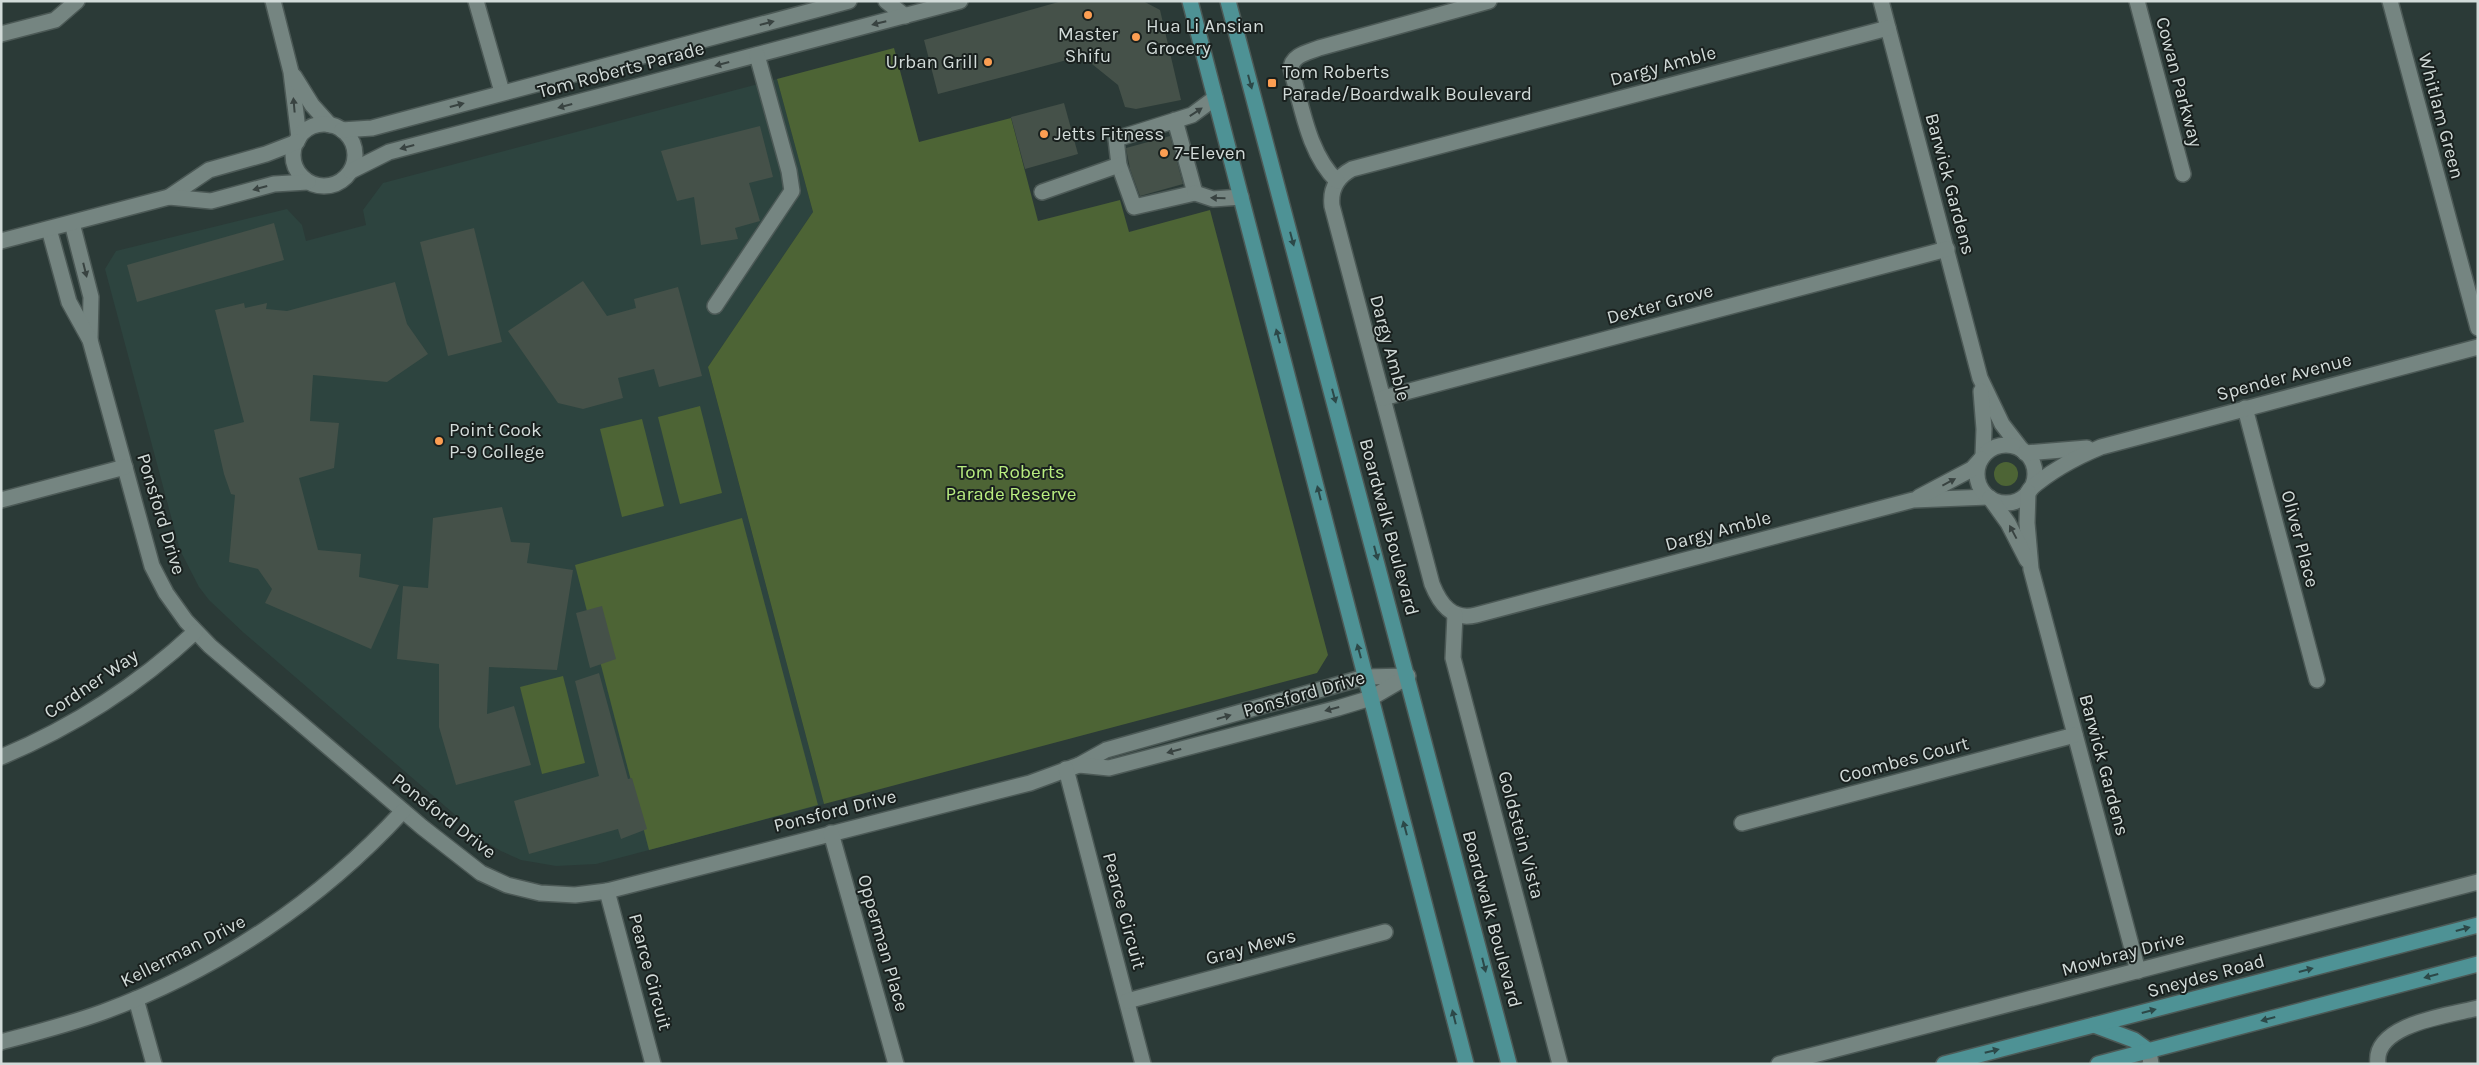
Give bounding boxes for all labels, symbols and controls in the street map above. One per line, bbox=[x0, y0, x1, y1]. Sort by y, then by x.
marker: Master Shifu bbox=[1082, 9, 1094, 21]
place label: Hua Li Ansian Grocery bbox=[1146, 15, 1264, 59]
street label: Cowan Parkway bbox=[2151, 15, 2207, 150]
one-way arrow bbox=[759, 19, 774, 27]
one-way arrow bbox=[871, 19, 886, 27]
place label: Master Shifu bbox=[1058, 23, 1118, 67]
marker: Hua Li Ansian Grocery bbox=[1130, 31, 1142, 43]
street label: Tom Roberts Parade bbox=[535, 37, 707, 103]
street label: Dargy Amble bbox=[1608, 41, 1718, 91]
place label: Urban Grill bbox=[886, 51, 978, 73]
street label: Whitlam Green bbox=[2414, 51, 2468, 181]
marker: Urban Grill bbox=[982, 56, 994, 68]
one-way arrow bbox=[714, 61, 729, 69]
place label: Tom Roberts Parade/Boardwalk Boulevard bbox=[1282, 61, 1532, 105]
one-way arrow bbox=[1246, 75, 1254, 90]
marker: Tom Roberts Parade/Boardwalk Boulevard bbox=[1266, 77, 1278, 89]
one-way arrow bbox=[290, 97, 298, 113]
one-way arrow bbox=[450, 100, 465, 108]
one-way arrow bbox=[557, 102, 572, 110]
one-way arrow bbox=[1190, 107, 1203, 116]
street label: Barwick Gardens bbox=[1921, 111, 1979, 257]
place label: Jetts Fitness bbox=[1054, 123, 1164, 145]
marker: Jetts Fitness bbox=[1038, 128, 1050, 140]
place label: 7-Eleven bbox=[1174, 142, 1246, 164]
one-way arrow bbox=[400, 143, 415, 151]
marker: 7-Eleven bbox=[1158, 147, 1170, 159]
one-way arrow bbox=[252, 184, 267, 192]
one-way arrow bbox=[1210, 194, 1226, 202]
one-way arrow bbox=[1288, 232, 1296, 247]
one-way arrow bbox=[81, 262, 89, 277]
street label: Dexter Grove bbox=[1604, 279, 1716, 329]
street label: Dargy Amble bbox=[1365, 293, 1415, 403]
one-way arrow bbox=[1274, 328, 1282, 344]
street label: Spender Avenue bbox=[2214, 348, 2354, 406]
one-way arrow bbox=[1330, 389, 1338, 404]
place label: Point Cook P-9 College bbox=[449, 419, 545, 463]
marker: Point Cook P-9 College bbox=[433, 435, 445, 447]
street label: Boardwalk Boulevard bbox=[1355, 436, 1423, 618]
street label: Ponsford Drive bbox=[132, 451, 190, 577]
park label: Tom Roberts Parade Reserve bbox=[945, 461, 1077, 505]
one-way arrow bbox=[1941, 478, 1956, 486]
one-way arrow bbox=[1315, 486, 1323, 501]
street label: Oliver Place bbox=[2276, 488, 2324, 590]
street label: Dargy Amble bbox=[1663, 506, 1773, 556]
one-way arrow bbox=[2009, 525, 2017, 539]
one-way arrow bbox=[1372, 546, 1380, 561]
one-way arrow bbox=[1354, 643, 1362, 658]
street label: Cordner Way bbox=[40, 644, 142, 723]
street label: Ponsford Drive bbox=[1241, 666, 1367, 722]
street label: Barwick Gardens bbox=[2075, 692, 2133, 838]
one-way arrow bbox=[1324, 706, 1339, 714]
one-way arrow bbox=[1216, 712, 1231, 720]
street label: Coombes Court bbox=[1837, 732, 1971, 788]
one-way arrow bbox=[1167, 747, 1182, 755]
street label: Ponsford Drive bbox=[388, 769, 500, 863]
street label: Goldstein Vista bbox=[1493, 769, 1549, 901]
street label: Ponsford Drive bbox=[771, 785, 899, 837]
one-way arrow bbox=[1401, 820, 1409, 835]
street label: Boardwalk Boulevard bbox=[1458, 828, 1526, 1010]
street label: Pearce Circuit bbox=[1098, 850, 1150, 972]
street label: Opperman Place bbox=[853, 872, 913, 1014]
street label: Kellerman Drive bbox=[117, 910, 249, 992]
street label: Pearce Circuit bbox=[624, 911, 676, 1033]
street label: Gray Mews bbox=[1203, 924, 1299, 970]
one-way arrow bbox=[2456, 925, 2471, 933]
street label: Mowbray Drive bbox=[2059, 927, 2187, 981]
street label: Sneydes Road bbox=[2145, 950, 2267, 1002]
one-way arrow bbox=[1480, 957, 1488, 972]
one-way arrow bbox=[2299, 966, 2314, 974]
one-way arrow bbox=[2423, 972, 2438, 980]
one-way arrow bbox=[2141, 1007, 2157, 1015]
one-way arrow bbox=[1450, 1009, 1458, 1024]
one-way arrow bbox=[2261, 1015, 2276, 1023]
one-way arrow bbox=[1984, 1047, 1999, 1055]

